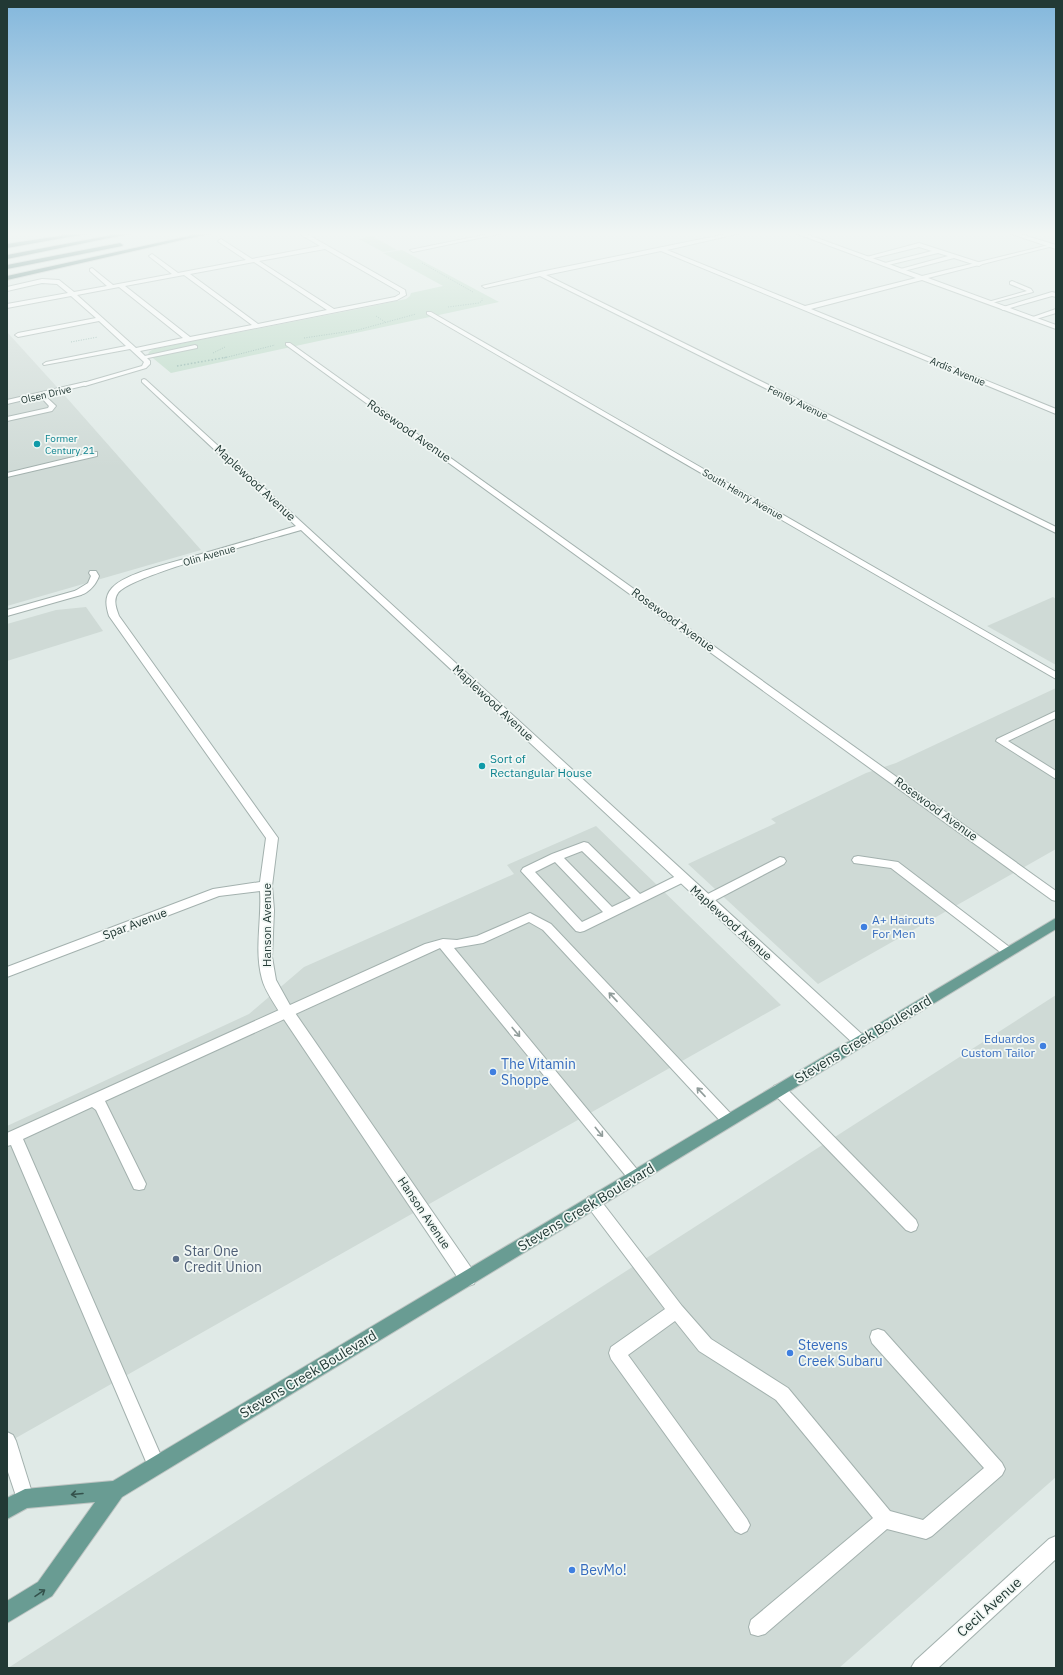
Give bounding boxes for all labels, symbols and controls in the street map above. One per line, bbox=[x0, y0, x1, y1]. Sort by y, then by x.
street label: Ardis Avenue bbox=[928, 354, 988, 389]
street label: Olsen Drive bbox=[20, 382, 73, 407]
street label: Fenley Avenue bbox=[766, 382, 830, 423]
street label: Rosewood Avenue bbox=[364, 396, 454, 465]
place label: Former Century 21 bbox=[45, 432, 95, 457]
marker: Former Century 21 bbox=[32, 439, 42, 449]
street label: Maplewood Avenue bbox=[212, 441, 299, 524]
street label: South Henry Avenue bbox=[700, 466, 786, 523]
street label: Olin Avenue bbox=[182, 542, 237, 569]
street label: Rosewood Avenue bbox=[629, 584, 718, 655]
street label: Maplewood Avenue bbox=[450, 661, 537, 744]
place label: Sort of Rectangular House bbox=[490, 751, 592, 780]
marker: Sort of Rectangular House bbox=[477, 761, 487, 771]
street label: Rosewood Avenue bbox=[892, 773, 981, 844]
street label: Maplewood Avenue bbox=[687, 882, 776, 964]
street label: Hanson Avenue bbox=[259, 883, 274, 967]
street label: Spar Avenue bbox=[101, 904, 169, 943]
place label: A+ Haircuts For Men bbox=[872, 912, 935, 941]
marker: A+ Haircuts For Men bbox=[859, 922, 869, 932]
street label: Stevens Creek Boulevard bbox=[791, 991, 935, 1087]
one-way arrow bbox=[608, 992, 617, 1002]
one-way arrow bbox=[512, 1026, 521, 1037]
place label: Eduardos Custom Tailor bbox=[961, 1031, 1036, 1060]
marker: Eduardos Custom Tailor bbox=[1038, 1041, 1048, 1051]
place label: The Vitamin Shoppe bbox=[501, 1055, 576, 1089]
marker: The Vitamin Shoppe bbox=[488, 1067, 498, 1077]
one-way arrow bbox=[697, 1087, 706, 1097]
one-way arrow bbox=[594, 1127, 603, 1137]
street label: Stevens Creek Boulevard bbox=[514, 1159, 658, 1255]
street label: Hanson Avenue bbox=[395, 1174, 454, 1252]
place label: Star One Credit Union bbox=[184, 1242, 262, 1276]
marker: Star One Credit Union bbox=[171, 1254, 181, 1264]
street label: Stevens Creek Boulevard bbox=[236, 1326, 380, 1422]
place label: Stevens Creek Subaru bbox=[798, 1336, 883, 1370]
marker: Stevens Creek Subaru bbox=[785, 1348, 795, 1358]
one-way arrow bbox=[71, 1490, 84, 1498]
place label: BevMo! bbox=[580, 1561, 627, 1579]
marker: BevMo! bbox=[567, 1565, 577, 1575]
street label: Cecil Avenue bbox=[953, 1573, 1025, 1641]
one-way arrow bbox=[34, 1588, 46, 1596]

